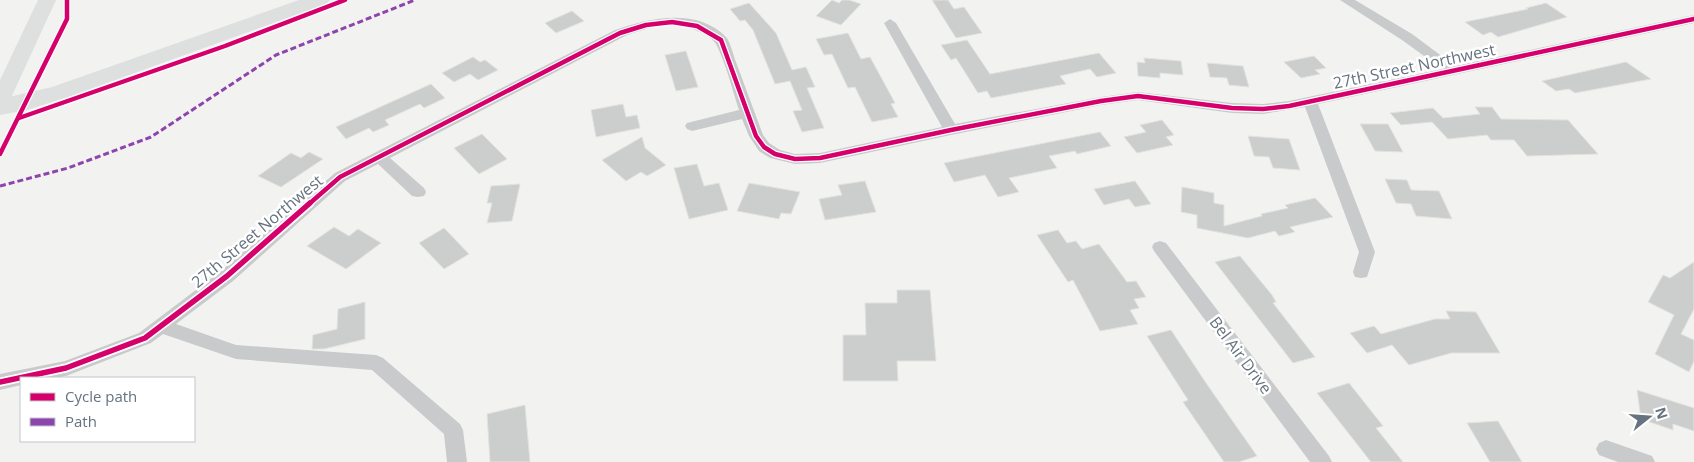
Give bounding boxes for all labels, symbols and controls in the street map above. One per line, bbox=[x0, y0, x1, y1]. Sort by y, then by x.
street label: 27th Street Northwest bbox=[1331, 38, 1497, 94]
street label: 27th Street Northwest bbox=[187, 169, 328, 293]
street label: Bel Air Drive bbox=[1205, 312, 1277, 398]
legend bbox=[20, 377, 195, 442]
text: Cycle path bbox=[65, 386, 137, 406]
north arrow bbox=[1624, 392, 1674, 442]
text: N bbox=[1651, 405, 1673, 421]
text: Path bbox=[65, 411, 97, 431]

